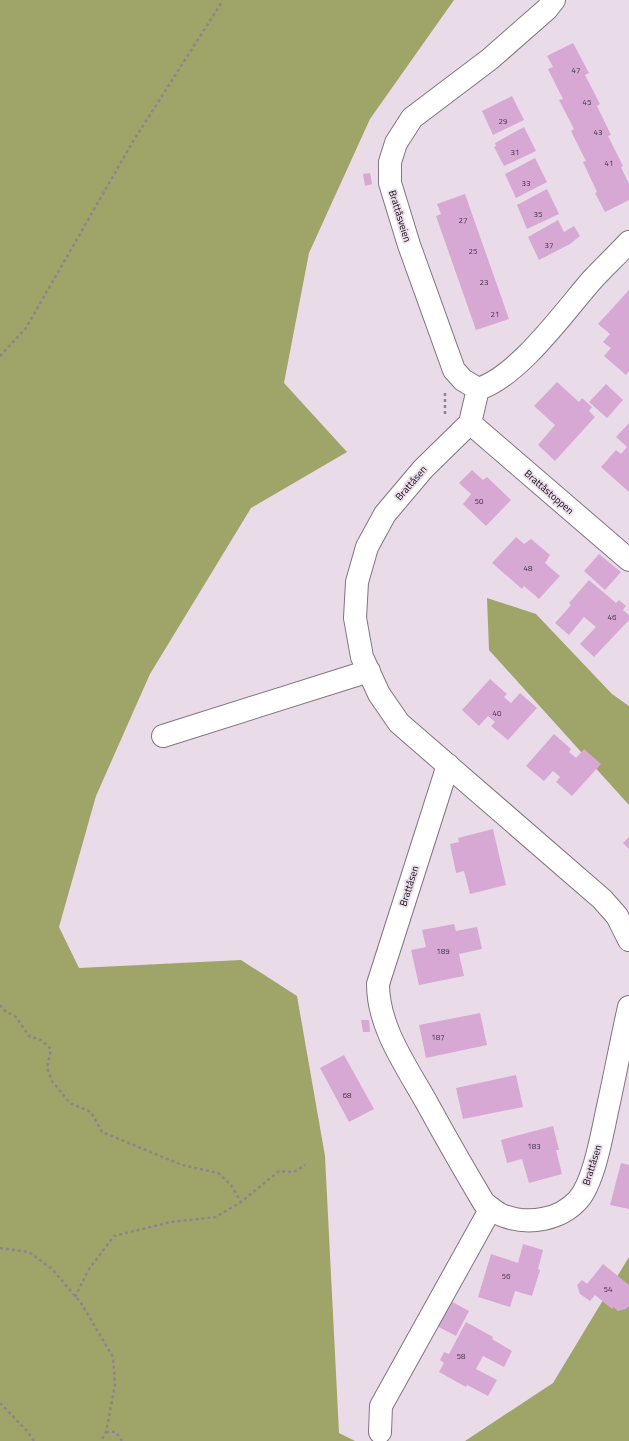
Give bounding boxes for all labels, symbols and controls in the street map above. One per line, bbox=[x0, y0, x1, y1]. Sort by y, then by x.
house number: 47 bbox=[572, 64, 580, 76]
house number: 45 bbox=[583, 96, 592, 108]
house number: 29 bbox=[499, 115, 508, 127]
house number: 43 bbox=[594, 126, 602, 138]
house number: 31 bbox=[511, 146, 519, 158]
house number: 41 bbox=[605, 157, 613, 169]
house number: 33 bbox=[522, 177, 530, 189]
street label: Brattåsveien bbox=[385, 188, 415, 244]
house number: 35 bbox=[534, 208, 543, 220]
house number: 27 bbox=[459, 214, 467, 226]
house number: 37 bbox=[545, 239, 553, 251]
house number: 25 bbox=[469, 245, 478, 257]
house number: 23 bbox=[480, 276, 488, 288]
house number: 21 bbox=[491, 308, 499, 320]
street label: Brattåsen bbox=[392, 462, 430, 504]
street label: Brattåstoppen bbox=[521, 466, 577, 518]
house number: 50 bbox=[475, 495, 484, 507]
house number: 48 bbox=[524, 562, 533, 574]
house number: 46 bbox=[608, 611, 617, 623]
house number: 40 bbox=[493, 707, 502, 719]
street label: Brattåsen bbox=[395, 864, 423, 908]
house number: 189 bbox=[436, 945, 450, 957]
house number: 187 bbox=[431, 1031, 445, 1043]
house number: 68 bbox=[343, 1089, 352, 1101]
house number: 183 bbox=[527, 1140, 541, 1152]
street label: Brattåsen bbox=[578, 1143, 606, 1187]
house number: 56 bbox=[502, 1270, 511, 1282]
house number: 54 bbox=[604, 1283, 613, 1295]
house number: 58 bbox=[457, 1350, 466, 1362]

